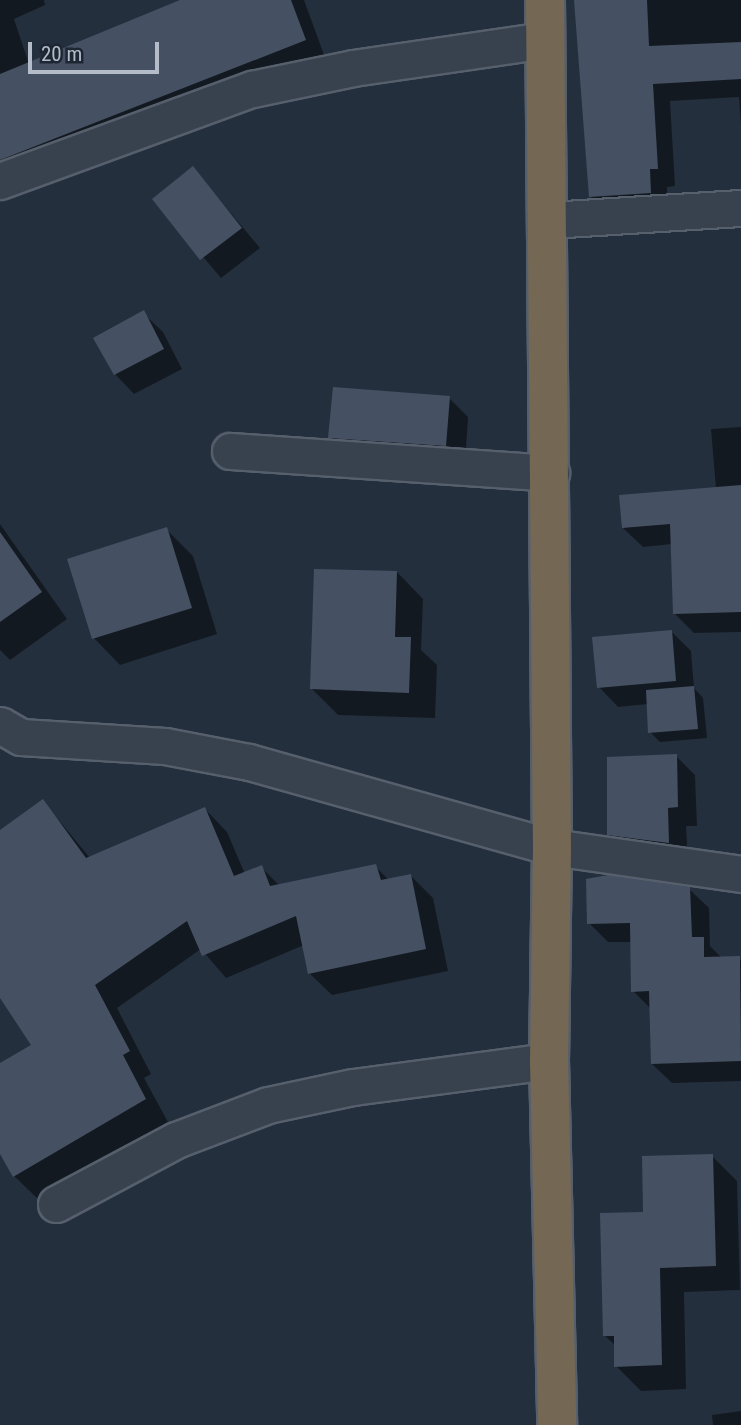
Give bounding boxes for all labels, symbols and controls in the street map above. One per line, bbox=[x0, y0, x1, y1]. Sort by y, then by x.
scale bar bbox=[32, 28, 163, 72]
text: 20 m bbox=[41, 42, 82, 66]

